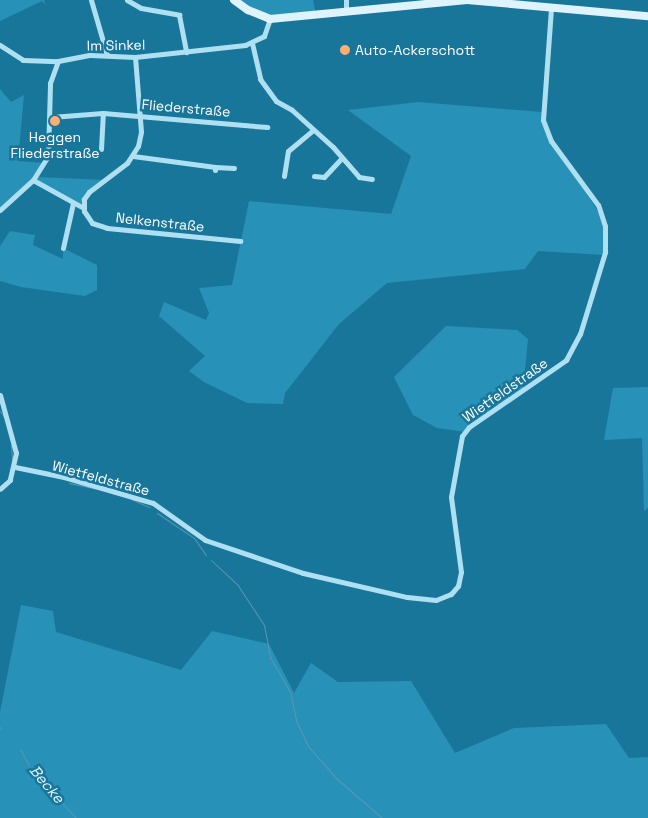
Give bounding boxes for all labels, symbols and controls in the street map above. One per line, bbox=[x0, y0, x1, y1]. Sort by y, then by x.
street label: Im Sinkel bbox=[87, 36, 145, 54]
place label: Auto-Ackerschott bbox=[355, 42, 475, 58]
marker: Auto-Ackerschott bbox=[339, 44, 351, 56]
street label: Fliederstraße bbox=[141, 96, 231, 120]
marker: Heggen Fliederstraße bbox=[49, 115, 61, 127]
place label: Heggen Fliederstraße bbox=[11, 129, 99, 162]
street label: Nelkenstraße bbox=[115, 209, 205, 235]
street label: Wietfeldstraße bbox=[459, 354, 551, 426]
street label: Wietfeldstraße bbox=[50, 457, 152, 499]
water label: Becke bbox=[26, 761, 68, 807]

